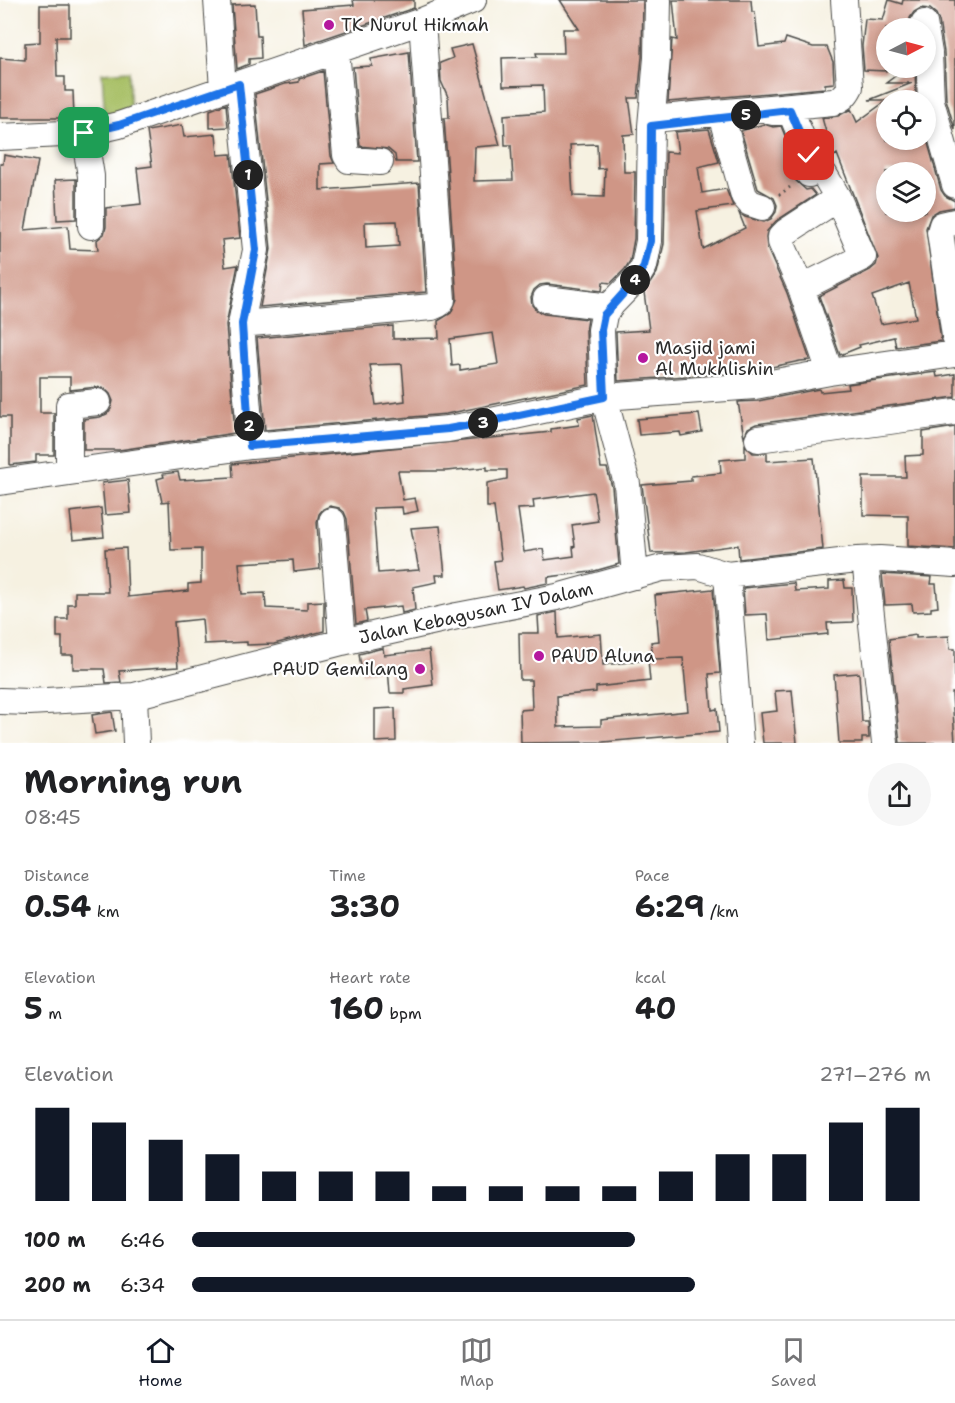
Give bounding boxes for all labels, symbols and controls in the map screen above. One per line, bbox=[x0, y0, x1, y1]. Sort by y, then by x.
place label: TK Nurul Hikmah bbox=[341, 13, 489, 37]
marker: TK Nurul Hikmah bbox=[322, 18, 336, 32]
north arrow bbox=[876, 18, 936, 78]
map controls bbox=[876, 18, 936, 222]
button: locate bbox=[876, 90, 936, 150]
pin: 5 bbox=[731, 100, 761, 130]
text: 5 bbox=[741, 104, 751, 125]
pin bbox=[58, 107, 109, 158]
icon: arrive bbox=[67, 116, 100, 149]
pin bbox=[783, 129, 834, 180]
icon: check bbox=[792, 138, 825, 171]
pin: 1 bbox=[233, 160, 263, 190]
button: layers bbox=[876, 162, 936, 222]
text: 1 bbox=[244, 164, 252, 185]
pin: 4 bbox=[620, 265, 650, 295]
text: 4 bbox=[629, 269, 641, 290]
place label: Masjid jami Al Mukhlishin bbox=[655, 336, 774, 381]
marker: Masjid jami Al Mukhlishin bbox=[636, 351, 650, 365]
pin: 3 bbox=[468, 408, 498, 438]
pin: 2 bbox=[234, 411, 264, 441]
text: 3 bbox=[477, 412, 489, 433]
text: 2 bbox=[243, 415, 255, 436]
street label: Jalan Kebagusan IV Dalam bbox=[357, 576, 595, 650]
place label: PAUD Aluna bbox=[551, 644, 655, 668]
marker: PAUD Aluna bbox=[532, 649, 546, 663]
place label: PAUD Gemilang bbox=[273, 657, 408, 681]
marker: PAUD Gemilang bbox=[413, 662, 427, 676]
text: Morning run bbox=[24, 759, 242, 804]
button: share bbox=[868, 763, 931, 826]
text: 08:45 bbox=[24, 804, 81, 830]
text: Distance bbox=[24, 865, 90, 886]
text: Time bbox=[329, 865, 366, 886]
text: Pace bbox=[635, 865, 670, 886]
text: 0.54 bbox=[24, 886, 91, 927]
text: 3:30 bbox=[329, 886, 400, 927]
text: 6:29 bbox=[635, 886, 705, 927]
text: km bbox=[91, 901, 119, 922]
text: /km bbox=[705, 901, 739, 922]
text: Elevation bbox=[24, 967, 96, 988]
text: Heart rate bbox=[329, 967, 411, 988]
text: kcal bbox=[635, 967, 666, 988]
text: 5 bbox=[24, 988, 43, 1029]
text: 160 bbox=[329, 988, 384, 1029]
text: 40 bbox=[635, 988, 677, 1029]
text: m bbox=[43, 1003, 62, 1024]
text: bpm bbox=[384, 1003, 422, 1024]
text: Elevation bbox=[24, 1061, 114, 1087]
text: 271–276 m bbox=[819, 1061, 931, 1087]
text: 100 m bbox=[24, 1227, 86, 1253]
text: 6:46 bbox=[120, 1227, 165, 1253]
text: 200 m bbox=[24, 1272, 91, 1298]
text: 6:34 bbox=[120, 1272, 165, 1298]
tab: Home bbox=[139, 1334, 183, 1391]
tab: Map bbox=[460, 1334, 494, 1391]
tab: Saved bbox=[771, 1334, 816, 1391]

